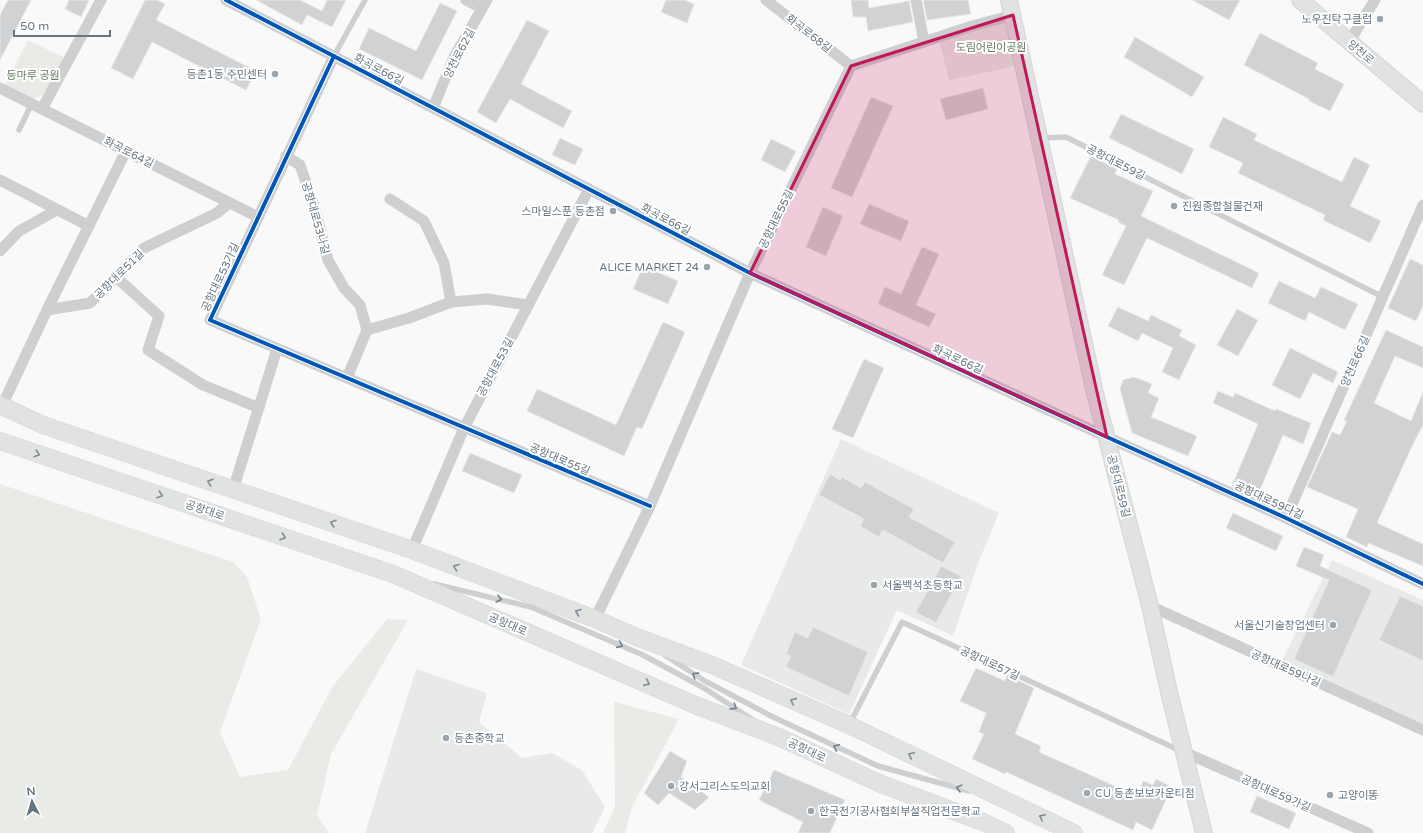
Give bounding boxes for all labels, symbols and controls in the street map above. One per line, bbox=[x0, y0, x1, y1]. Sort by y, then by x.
scale bar bbox=[14, 12, 110, 38]
street label: 화곡로68길 bbox=[783, 12, 834, 55]
place label: 노우진탁구클럽 bbox=[1301, 13, 1372, 26]
marker: 노우진탁구클럽 bbox=[1375, 14, 1385, 24]
text: 50 m bbox=[20, 19, 49, 33]
street label: 양천로62길 bbox=[441, 26, 478, 80]
street label: 양천로 bbox=[1345, 38, 1376, 67]
park label: 도림어린이공원 bbox=[956, 41, 1026, 54]
street label: 화곡로66길 bbox=[352, 51, 406, 88]
place label: 등촌1동 주민센터 bbox=[186, 68, 267, 81]
park label: 등마루 공원 bbox=[6, 69, 60, 82]
marker: 등촌1동 주민센터 bbox=[270, 69, 280, 79]
street label: 화곡로64길 bbox=[102, 134, 156, 171]
street label: 공항대로59길 bbox=[1084, 142, 1147, 183]
street label: 공항대로53나길 bbox=[299, 181, 332, 256]
street label: 공항대로55길 bbox=[756, 187, 796, 251]
place label: 진원종합철물건재 bbox=[1182, 200, 1263, 213]
street label: 화곡로66길 bbox=[639, 201, 693, 238]
marker: 진원종합철물건재 bbox=[1169, 201, 1179, 211]
place label: 스마일스푼 등촌점 bbox=[521, 205, 605, 218]
marker: 스마일스푼 등촌점 bbox=[608, 206, 618, 216]
street label: 공항대로53가길 bbox=[199, 241, 242, 314]
street label: 공항대로51길 bbox=[92, 247, 147, 302]
place label: ALICE MARKET 24 bbox=[599, 261, 699, 274]
marker: ALICE MARKET 24 bbox=[702, 262, 712, 272]
street label: 양천로66길 bbox=[1338, 334, 1372, 389]
street label: 공항대로53길 bbox=[475, 336, 516, 399]
street label: 화곡로66길 bbox=[930, 342, 985, 377]
street label: 공항대로55길 bbox=[528, 441, 592, 478]
one-way arrow bbox=[33, 449, 40, 457]
street label: 공항대로59길 bbox=[1104, 453, 1133, 519]
one-way arrow bbox=[207, 478, 214, 486]
street label: 공항대로59다길 bbox=[1232, 479, 1305, 522]
one-way arrow bbox=[157, 490, 164, 499]
street label: 공항대로 bbox=[184, 498, 226, 523]
one-way arrow bbox=[330, 520, 337, 528]
one-way arrow bbox=[280, 532, 287, 540]
one-way arrow bbox=[453, 563, 460, 571]
place label: 서울백석초등학교 bbox=[882, 579, 963, 592]
marker: 서울백석초등학교 bbox=[869, 580, 879, 590]
one-way arrow bbox=[495, 595, 502, 603]
one-way arrow bbox=[574, 609, 581, 617]
street label: 공항대로 bbox=[487, 611, 529, 638]
place label: 서울신기술창업센터 bbox=[1234, 619, 1325, 632]
marker: 서울신기술창업센터 bbox=[1328, 620, 1338, 630]
one-way arrow bbox=[616, 640, 623, 648]
street label: 공항대로57길 bbox=[958, 644, 1022, 683]
street label: 공항대로59나길 bbox=[1249, 647, 1322, 690]
one-way arrow bbox=[692, 672, 699, 680]
one-way arrow bbox=[643, 679, 650, 687]
one-way arrow bbox=[790, 698, 798, 706]
one-way arrow bbox=[730, 703, 737, 710]
place label: 등촌중학교 bbox=[454, 732, 505, 745]
marker: 등촌중학교 bbox=[441, 733, 451, 743]
street label: 공항대로 bbox=[786, 736, 828, 765]
one-way arrow bbox=[833, 743, 840, 751]
one-way arrow bbox=[908, 752, 916, 760]
street label: 공항대로59가길 bbox=[1239, 772, 1312, 815]
place label: 강서그리스도의교회 bbox=[679, 780, 770, 793]
north arrow bbox=[12, 781, 52, 821]
marker: 강서그리스도의교회 bbox=[666, 781, 676, 791]
one-way arrow bbox=[955, 784, 962, 793]
text: N bbox=[26, 785, 36, 798]
place label: CU 등촌보보카운티점 bbox=[1095, 787, 1195, 800]
marker: CU 등촌보보카운티점 bbox=[1082, 788, 1092, 798]
place label: 고양이똥 bbox=[1338, 789, 1378, 802]
marker: 고양이똥 bbox=[1325, 790, 1335, 800]
place label: 한국전기공사협회부설직업전문학교 bbox=[819, 805, 981, 818]
marker: 한국전기공사협회부설직업전문학교 bbox=[806, 806, 816, 816]
one-way arrow bbox=[1039, 814, 1046, 822]

